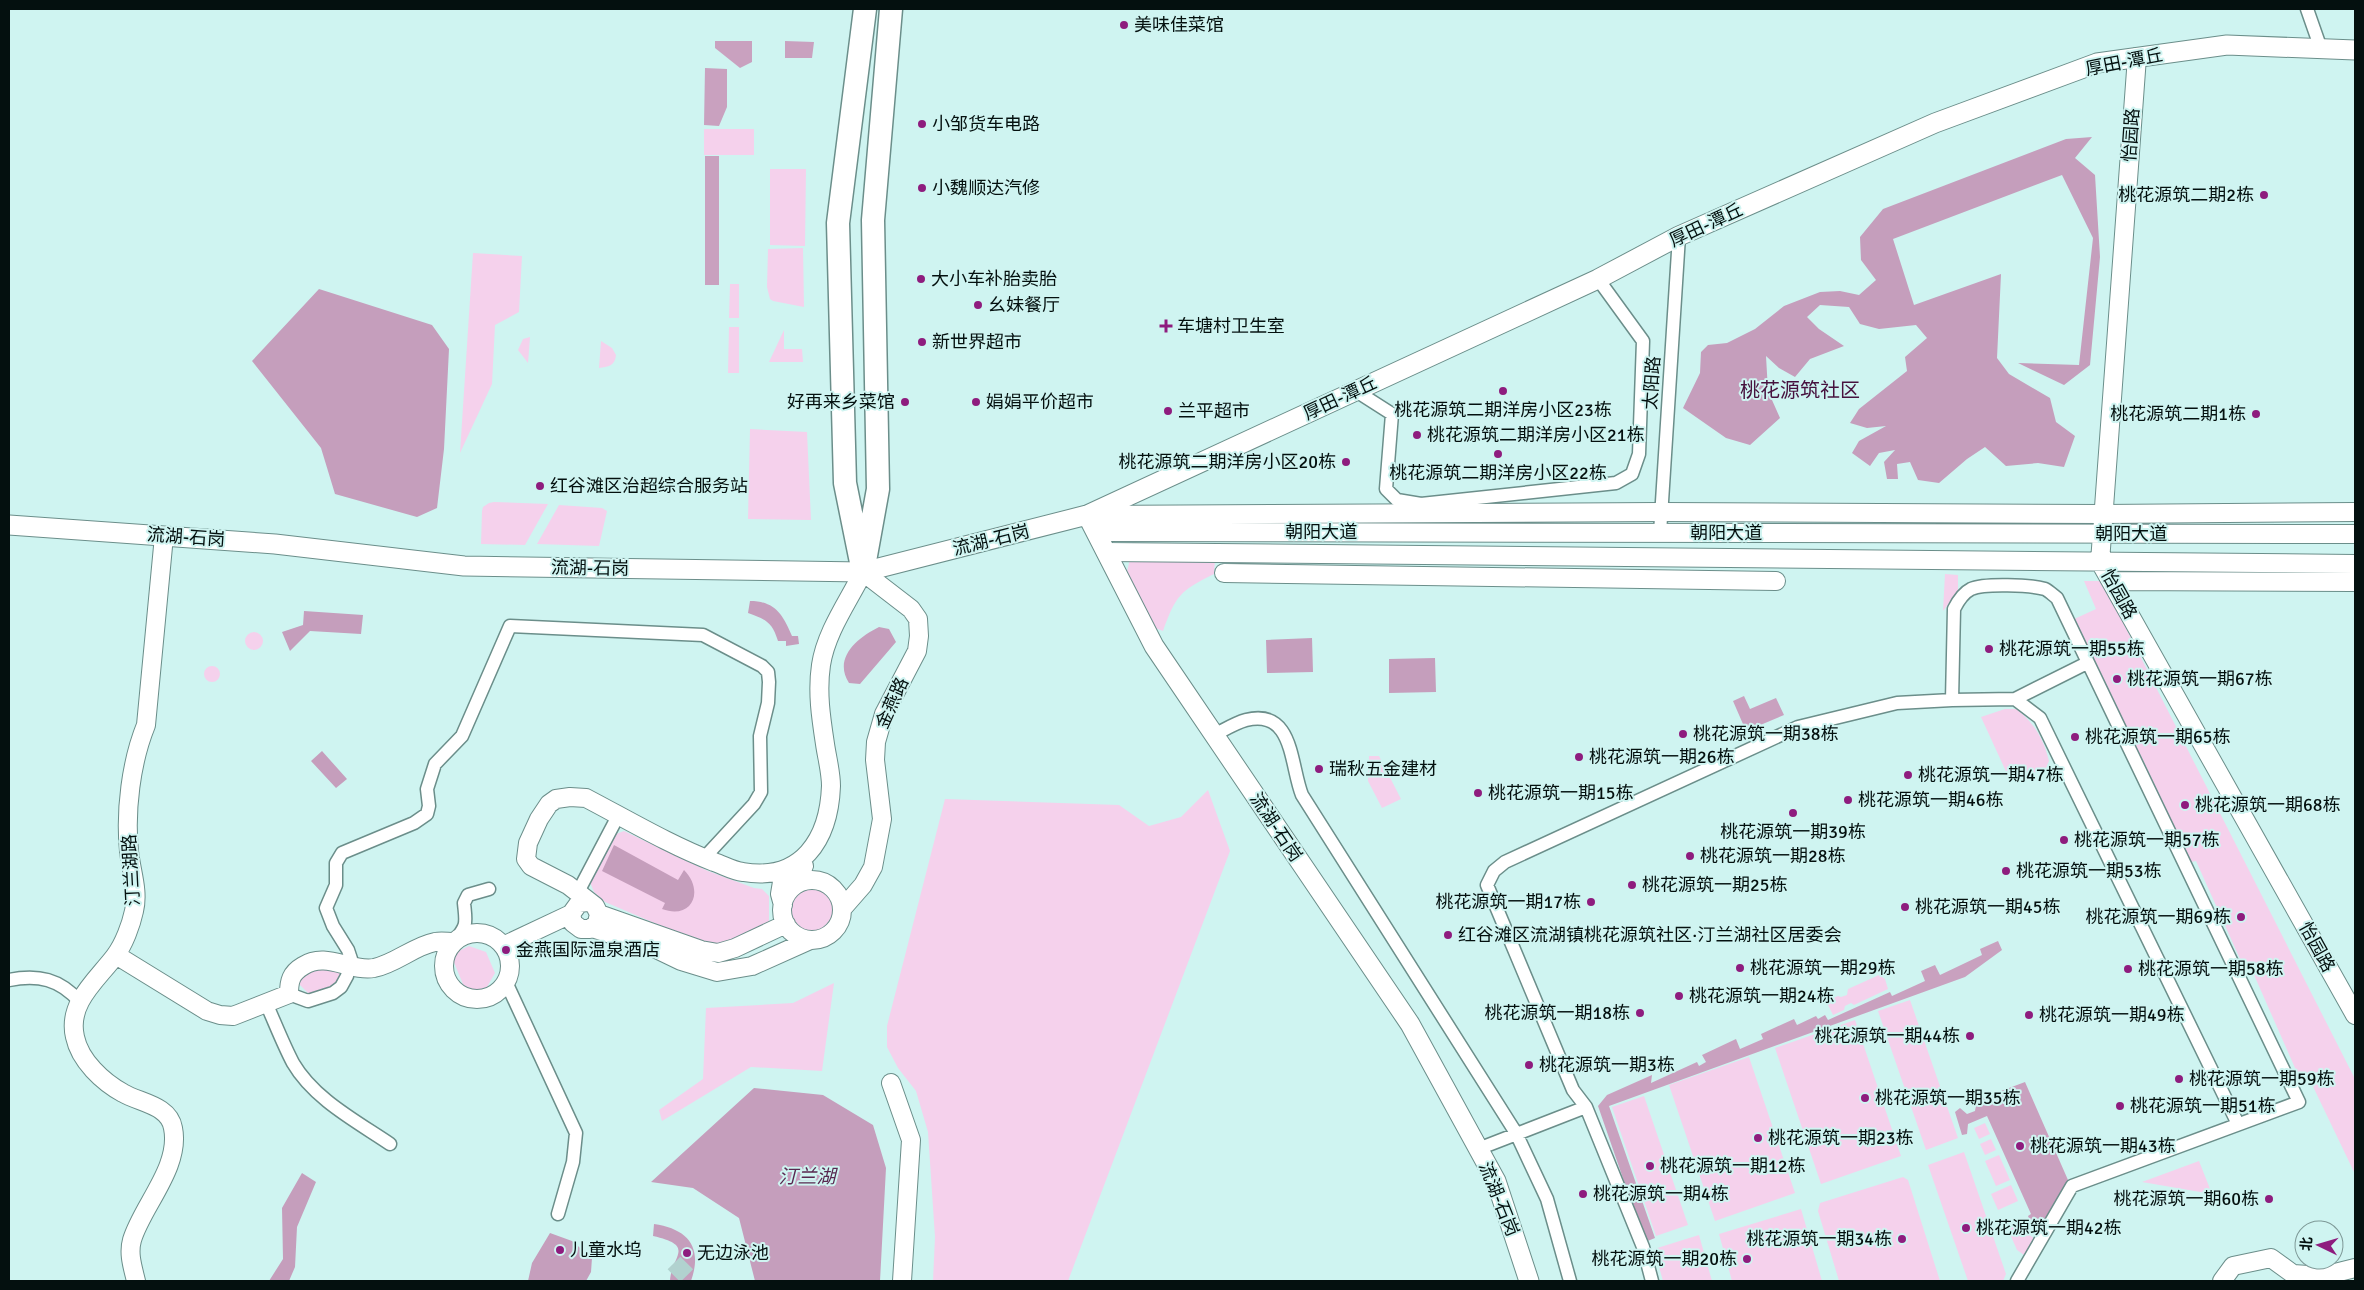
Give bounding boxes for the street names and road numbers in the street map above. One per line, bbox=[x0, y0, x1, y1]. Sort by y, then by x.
street label: 厚田-潭丘 bbox=[2083, 44, 2165, 80]
street label: 怡园路 bbox=[2118, 107, 2144, 163]
street label: 厚田-潭丘 bbox=[1666, 198, 1746, 252]
street label: 太阳路 bbox=[1639, 355, 1665, 411]
street label: 厚田-潭丘 bbox=[1300, 371, 1380, 425]
street label: 流湖-石岗 bbox=[950, 520, 1032, 560]
street label: 朝阳大道 bbox=[1285, 521, 1357, 543]
street label: 朝阳大道 bbox=[1690, 522, 1762, 544]
street label: 流湖-石岗 bbox=[146, 523, 226, 551]
street label: 朝阳大道 bbox=[2095, 523, 2167, 545]
street label: 流湖-石岗 bbox=[551, 556, 629, 580]
street label: 怡园路 bbox=[2096, 565, 2142, 623]
street label: 金燕路 bbox=[871, 674, 913, 732]
street label: 流湖-石岗 bbox=[1245, 788, 1307, 866]
street label: 汀兰湖路 bbox=[118, 833, 144, 907]
street label: 怡园路 bbox=[2294, 918, 2340, 976]
street label: 流湖-石岗 bbox=[1474, 1159, 1524, 1239]

